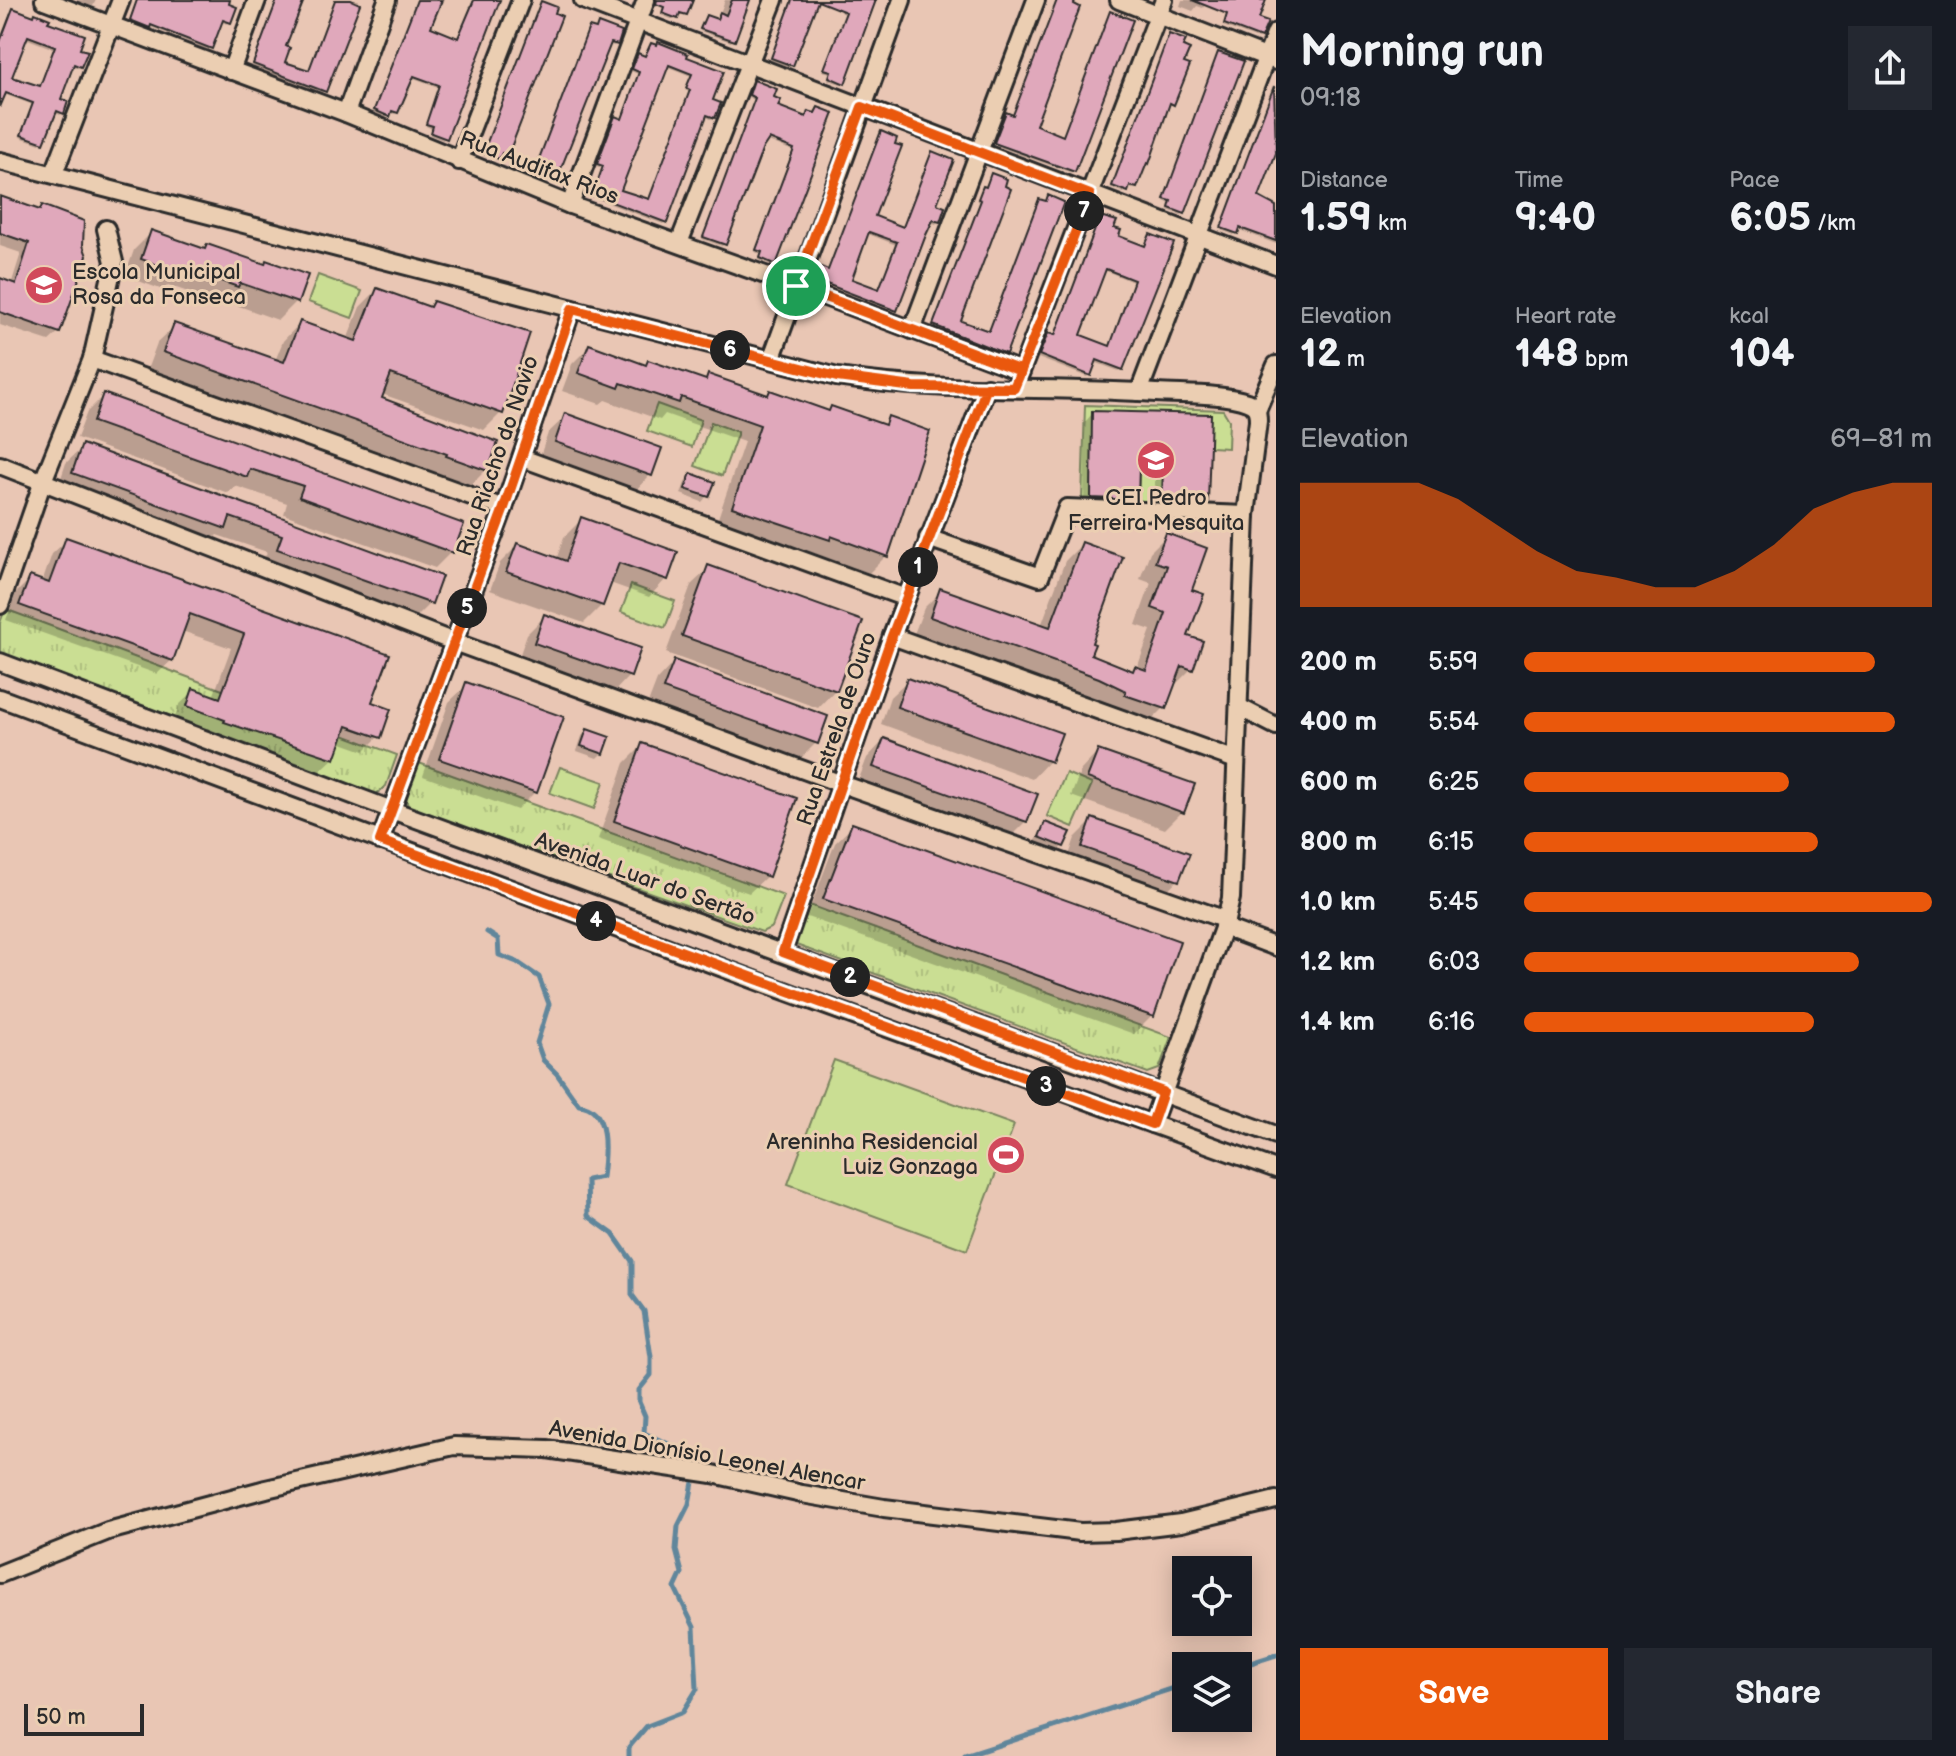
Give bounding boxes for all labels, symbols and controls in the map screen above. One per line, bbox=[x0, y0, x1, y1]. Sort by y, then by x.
text: Morning run bbox=[1300, 26, 1544, 79]
button: share bbox=[1848, 26, 1932, 110]
text: 09:18 bbox=[1300, 83, 1361, 114]
street label: Rua Audifax Rios bbox=[456, 125, 623, 211]
text: Distance bbox=[1300, 167, 1388, 194]
text: Time bbox=[1515, 167, 1563, 194]
text: Pace bbox=[1729, 167, 1780, 194]
pin: 7 bbox=[1064, 191, 1104, 231]
text: 1.59 bbox=[1300, 194, 1372, 242]
text: 9:40 bbox=[1515, 194, 1596, 242]
text: 6:05 bbox=[1729, 194, 1811, 242]
text: 7 bbox=[1078, 197, 1090, 224]
text: km bbox=[1372, 210, 1407, 237]
text: /km bbox=[1811, 210, 1856, 237]
pin bbox=[762, 252, 830, 320]
place label: Escola Municipal Rosa da Fonseca bbox=[72, 259, 246, 311]
school or university icon: Escola Municipal Rosa da Fonseca bbox=[23, 264, 65, 306]
icon: arrive bbox=[774, 264, 818, 308]
text: Elevation bbox=[1300, 303, 1392, 330]
text: Heart rate bbox=[1515, 303, 1616, 330]
text: kcal bbox=[1729, 303, 1769, 330]
pin: 6 bbox=[710, 330, 750, 370]
text: 12 bbox=[1300, 330, 1341, 378]
text: 148 bbox=[1515, 330, 1579, 378]
text: 104 bbox=[1729, 330, 1795, 378]
text: 6 bbox=[723, 336, 737, 363]
text: m bbox=[1341, 346, 1365, 373]
text: bpm bbox=[1579, 346, 1628, 373]
street label: Rua Riacho do Navio bbox=[451, 352, 545, 560]
text: Elevation bbox=[1300, 424, 1408, 455]
text: 69–81 m bbox=[1830, 424, 1932, 455]
school or university icon: CEI Pedro Ferreira Mesquita bbox=[1135, 439, 1177, 481]
place label: CEI Pedro Ferreira Mesquita bbox=[1068, 485, 1244, 537]
pin: 1 bbox=[898, 547, 938, 587]
text: 1 bbox=[913, 553, 923, 580]
pin: 5 bbox=[447, 588, 487, 628]
text: 5 bbox=[461, 594, 473, 621]
street label: Rua Estrela de Ouro bbox=[791, 629, 883, 829]
text: 200 m bbox=[1300, 647, 1377, 678]
text: 5:59 bbox=[1428, 647, 1478, 678]
text: 400 m bbox=[1300, 707, 1377, 738]
text: 5:54 bbox=[1428, 707, 1479, 738]
text: 600 m bbox=[1300, 767, 1377, 798]
text: 6:25 bbox=[1428, 767, 1479, 798]
street label: Avenida Luar do Sertão bbox=[531, 827, 759, 931]
text: 800 m bbox=[1300, 827, 1377, 858]
text: 6:15 bbox=[1428, 827, 1474, 858]
text: 1.0 km bbox=[1300, 887, 1376, 918]
text: 5:45 bbox=[1428, 887, 1479, 918]
pin: 4 bbox=[576, 901, 616, 941]
text: 4 bbox=[590, 907, 602, 934]
text: 1.2 km bbox=[1300, 947, 1375, 978]
text: 6:03 bbox=[1428, 947, 1480, 978]
pin: 2 bbox=[830, 957, 870, 997]
text: 2 bbox=[843, 963, 857, 990]
text: 1.4 km bbox=[1300, 1007, 1375, 1038]
text: 6:16 bbox=[1428, 1007, 1475, 1038]
pin: 3 bbox=[1026, 1066, 1066, 1106]
text: 3 bbox=[1040, 1072, 1052, 1099]
place label: Areninha Residencial Luiz Gonzaga bbox=[766, 1129, 978, 1181]
sports icon: Areninha Residencial Luiz Gonzaga bbox=[985, 1134, 1027, 1176]
street label: Avenida Dionísio Leonel Alencar bbox=[547, 1415, 868, 1497]
map controls bbox=[1172, 1556, 1252, 1732]
button: locate bbox=[1172, 1556, 1252, 1636]
button: Save bbox=[1300, 1648, 1608, 1740]
button: Share bbox=[1624, 1648, 1932, 1740]
button: layers bbox=[1172, 1652, 1252, 1732]
scale bar bbox=[24, 1700, 144, 1736]
text: 50 m bbox=[36, 1704, 86, 1731]

